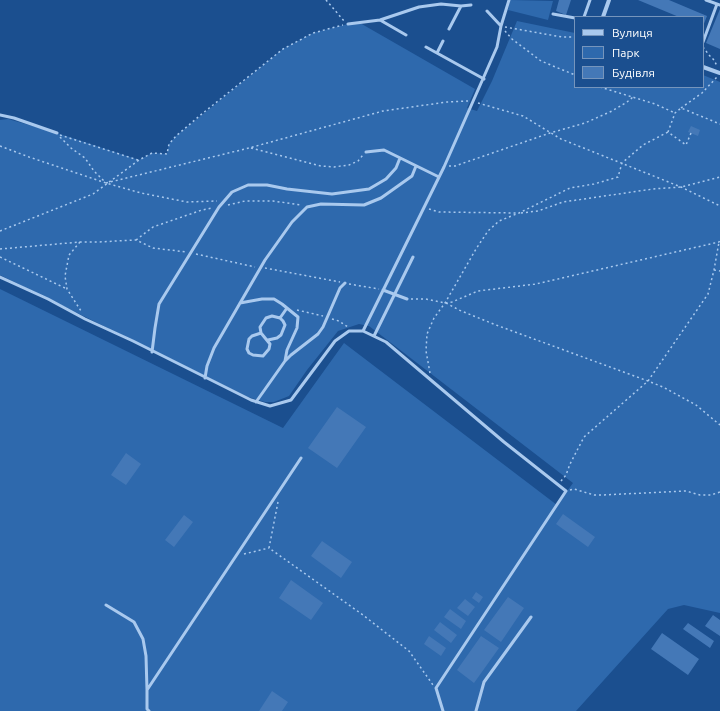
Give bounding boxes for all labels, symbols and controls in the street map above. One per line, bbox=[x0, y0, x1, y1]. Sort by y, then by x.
legend bbox=[574, 16, 704, 88]
text: Вулиця bbox=[612, 26, 653, 39]
text: Парк bbox=[612, 46, 640, 59]
text: Будівля bbox=[612, 66, 655, 79]

